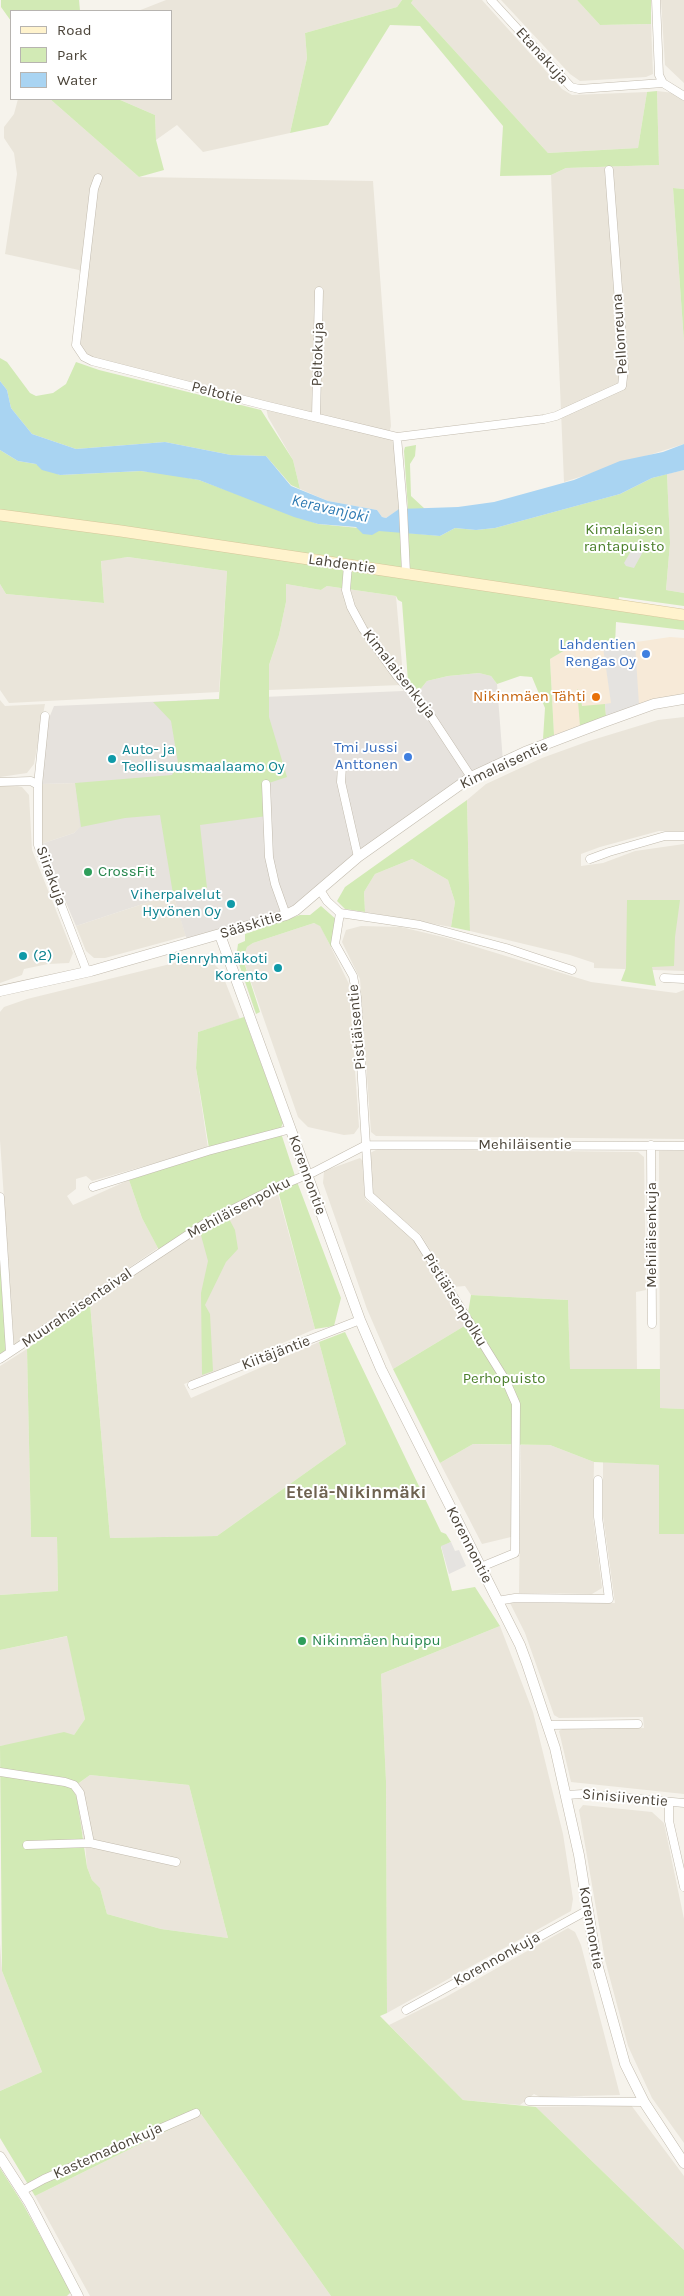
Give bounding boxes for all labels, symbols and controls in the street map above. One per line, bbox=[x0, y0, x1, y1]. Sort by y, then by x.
legend bbox=[10, 10, 172, 100]
text: Road bbox=[57, 21, 92, 39]
street label: Etanakuja bbox=[512, 24, 572, 88]
text: Park bbox=[57, 46, 87, 64]
text: Water bbox=[57, 71, 97, 89]
street label: Pellonreuna bbox=[608, 293, 632, 375]
street label: Peltokuja bbox=[308, 321, 328, 387]
street label: Peltotie bbox=[190, 378, 244, 408]
water label: Keravanjoki bbox=[290, 491, 370, 527]
park label: Kimalaisen rantapuisto bbox=[584, 521, 664, 556]
street label: Lahdentie bbox=[307, 550, 377, 578]
street label: Kimalaisenkuja bbox=[359, 626, 439, 722]
place label: Lahdentien Rengas Oy bbox=[559, 636, 636, 671]
marker: Lahdentien Rengas Oy bbox=[640, 648, 652, 660]
place label: Nikinmäen Tähti bbox=[473, 688, 586, 706]
marker: Nikinmäen Tähti bbox=[590, 691, 602, 703]
street label: Kimalaisentie bbox=[457, 737, 551, 793]
place label: Tmi Jussi Anttonen bbox=[334, 739, 398, 774]
place label: Auto- ja Teollisuusmaalaamo Oy bbox=[122, 741, 285, 776]
marker: Tmi Jussi Anttonen bbox=[402, 751, 414, 763]
marker: Auto- ja Teollisuusmaalaamo Oy bbox=[106, 753, 118, 765]
street label: Siirakuja bbox=[32, 844, 70, 908]
place label: CrossFit bbox=[98, 863, 155, 881]
marker: CrossFit bbox=[82, 866, 94, 878]
place label: Viherpalvelut Hyvönen Oy bbox=[131, 886, 221, 921]
marker: Viherpalvelut Hyvönen Oy bbox=[225, 898, 237, 910]
street label: Sääskitie bbox=[218, 907, 284, 943]
place label: (2) bbox=[33, 947, 52, 965]
marker: (2) bbox=[17, 950, 29, 962]
place label: Pienryhmäkoti Korento bbox=[168, 950, 268, 985]
marker: Pienryhmäkoti Korento bbox=[272, 962, 284, 974]
street label: Pistiäisentie bbox=[344, 983, 370, 1071]
street label: Korennontie bbox=[284, 1133, 330, 1217]
street label: Mehiläisentie bbox=[478, 1136, 572, 1154]
street label: Mehiläisenpolku bbox=[184, 1173, 294, 1243]
street label: Mehiläisenkuja bbox=[643, 1182, 661, 1288]
street label: Pistiäisenpolku bbox=[419, 1250, 491, 1350]
street label: Muurahaisentaival bbox=[18, 1264, 136, 1352]
street label: Kiitäjäntie bbox=[239, 1332, 313, 1374]
park label: Perhopuisto bbox=[463, 1370, 545, 1388]
district label: Etelä-Nikinmäki bbox=[286, 1482, 426, 1504]
street label: Korennontie bbox=[442, 1504, 496, 1586]
place label: Nikinmäen huippu bbox=[312, 1632, 441, 1650]
marker: Nikinmäen huippu bbox=[296, 1635, 308, 1647]
street label: Sinisiiventie bbox=[581, 1785, 669, 1811]
street label: Korennontie bbox=[575, 1885, 607, 1971]
street label: Korennonkuja bbox=[451, 1928, 543, 1990]
street label: Kastemadonkuja bbox=[51, 2119, 165, 2183]

